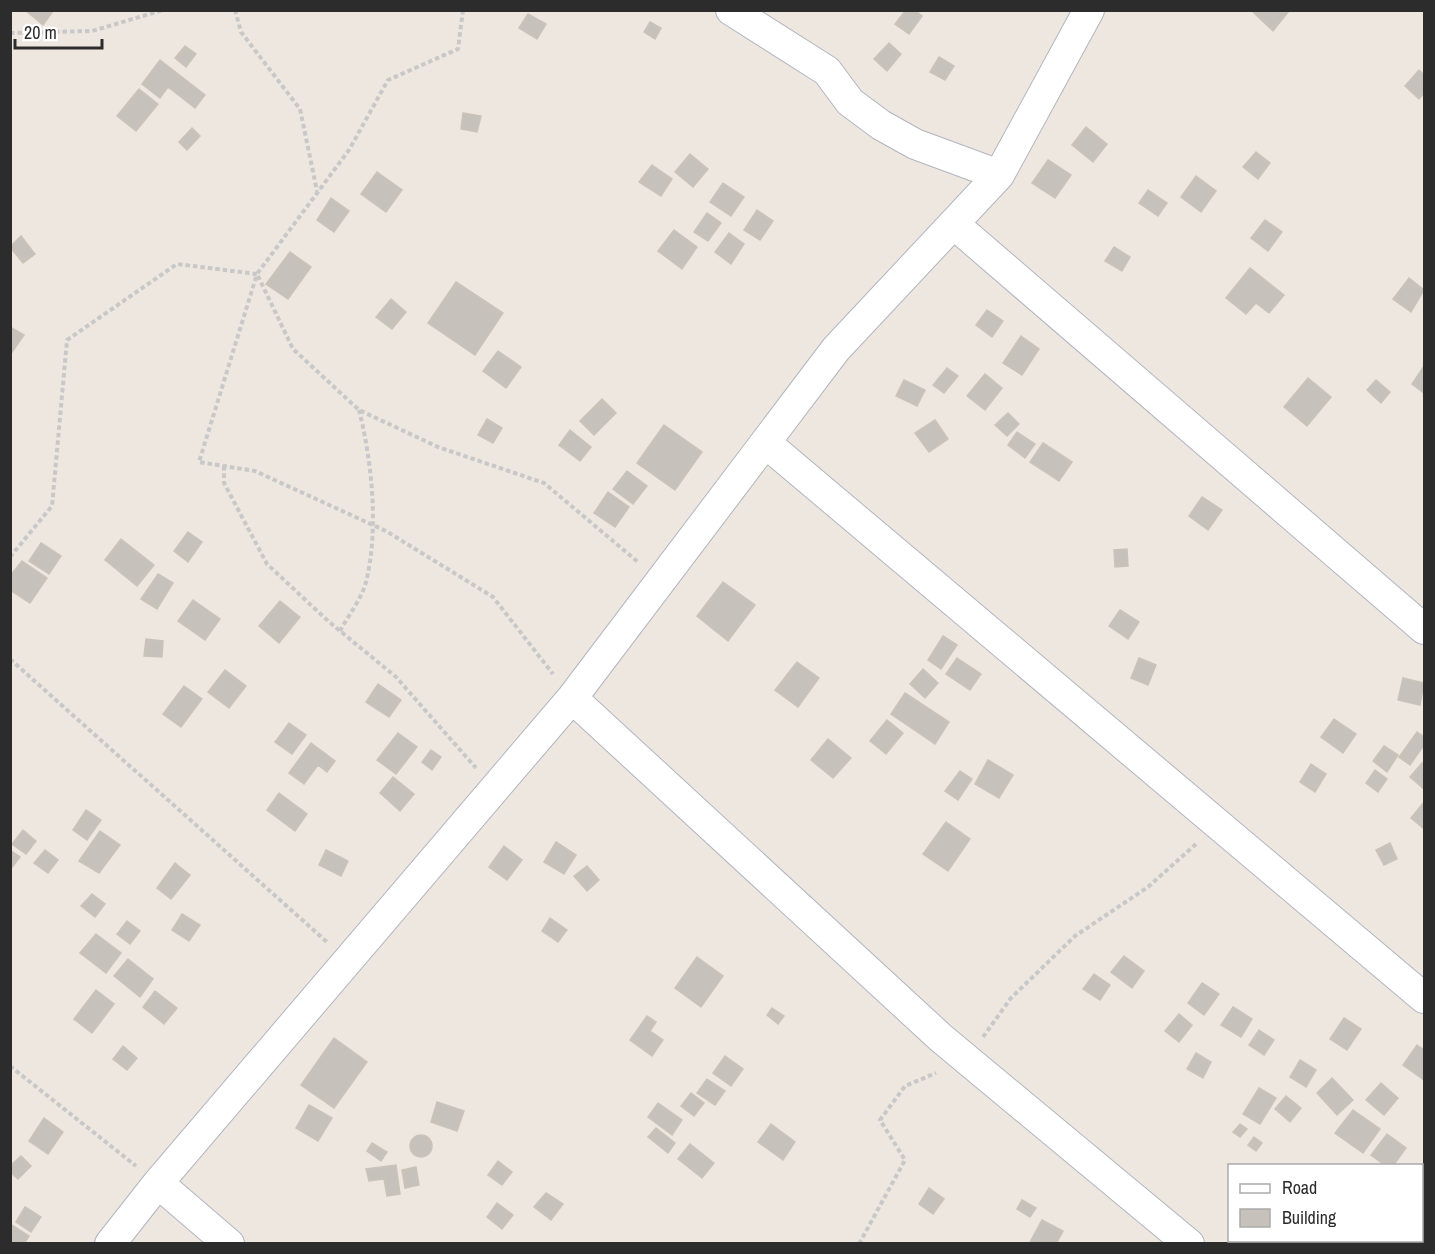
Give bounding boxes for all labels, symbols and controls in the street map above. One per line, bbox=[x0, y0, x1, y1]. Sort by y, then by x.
scale bar bbox=[15, 12, 102, 50]
text: 20 m bbox=[24, 20, 57, 45]
legend bbox=[1228, 1164, 1423, 1242]
text: Road bbox=[1282, 1175, 1317, 1200]
text: Building bbox=[1282, 1205, 1337, 1230]

